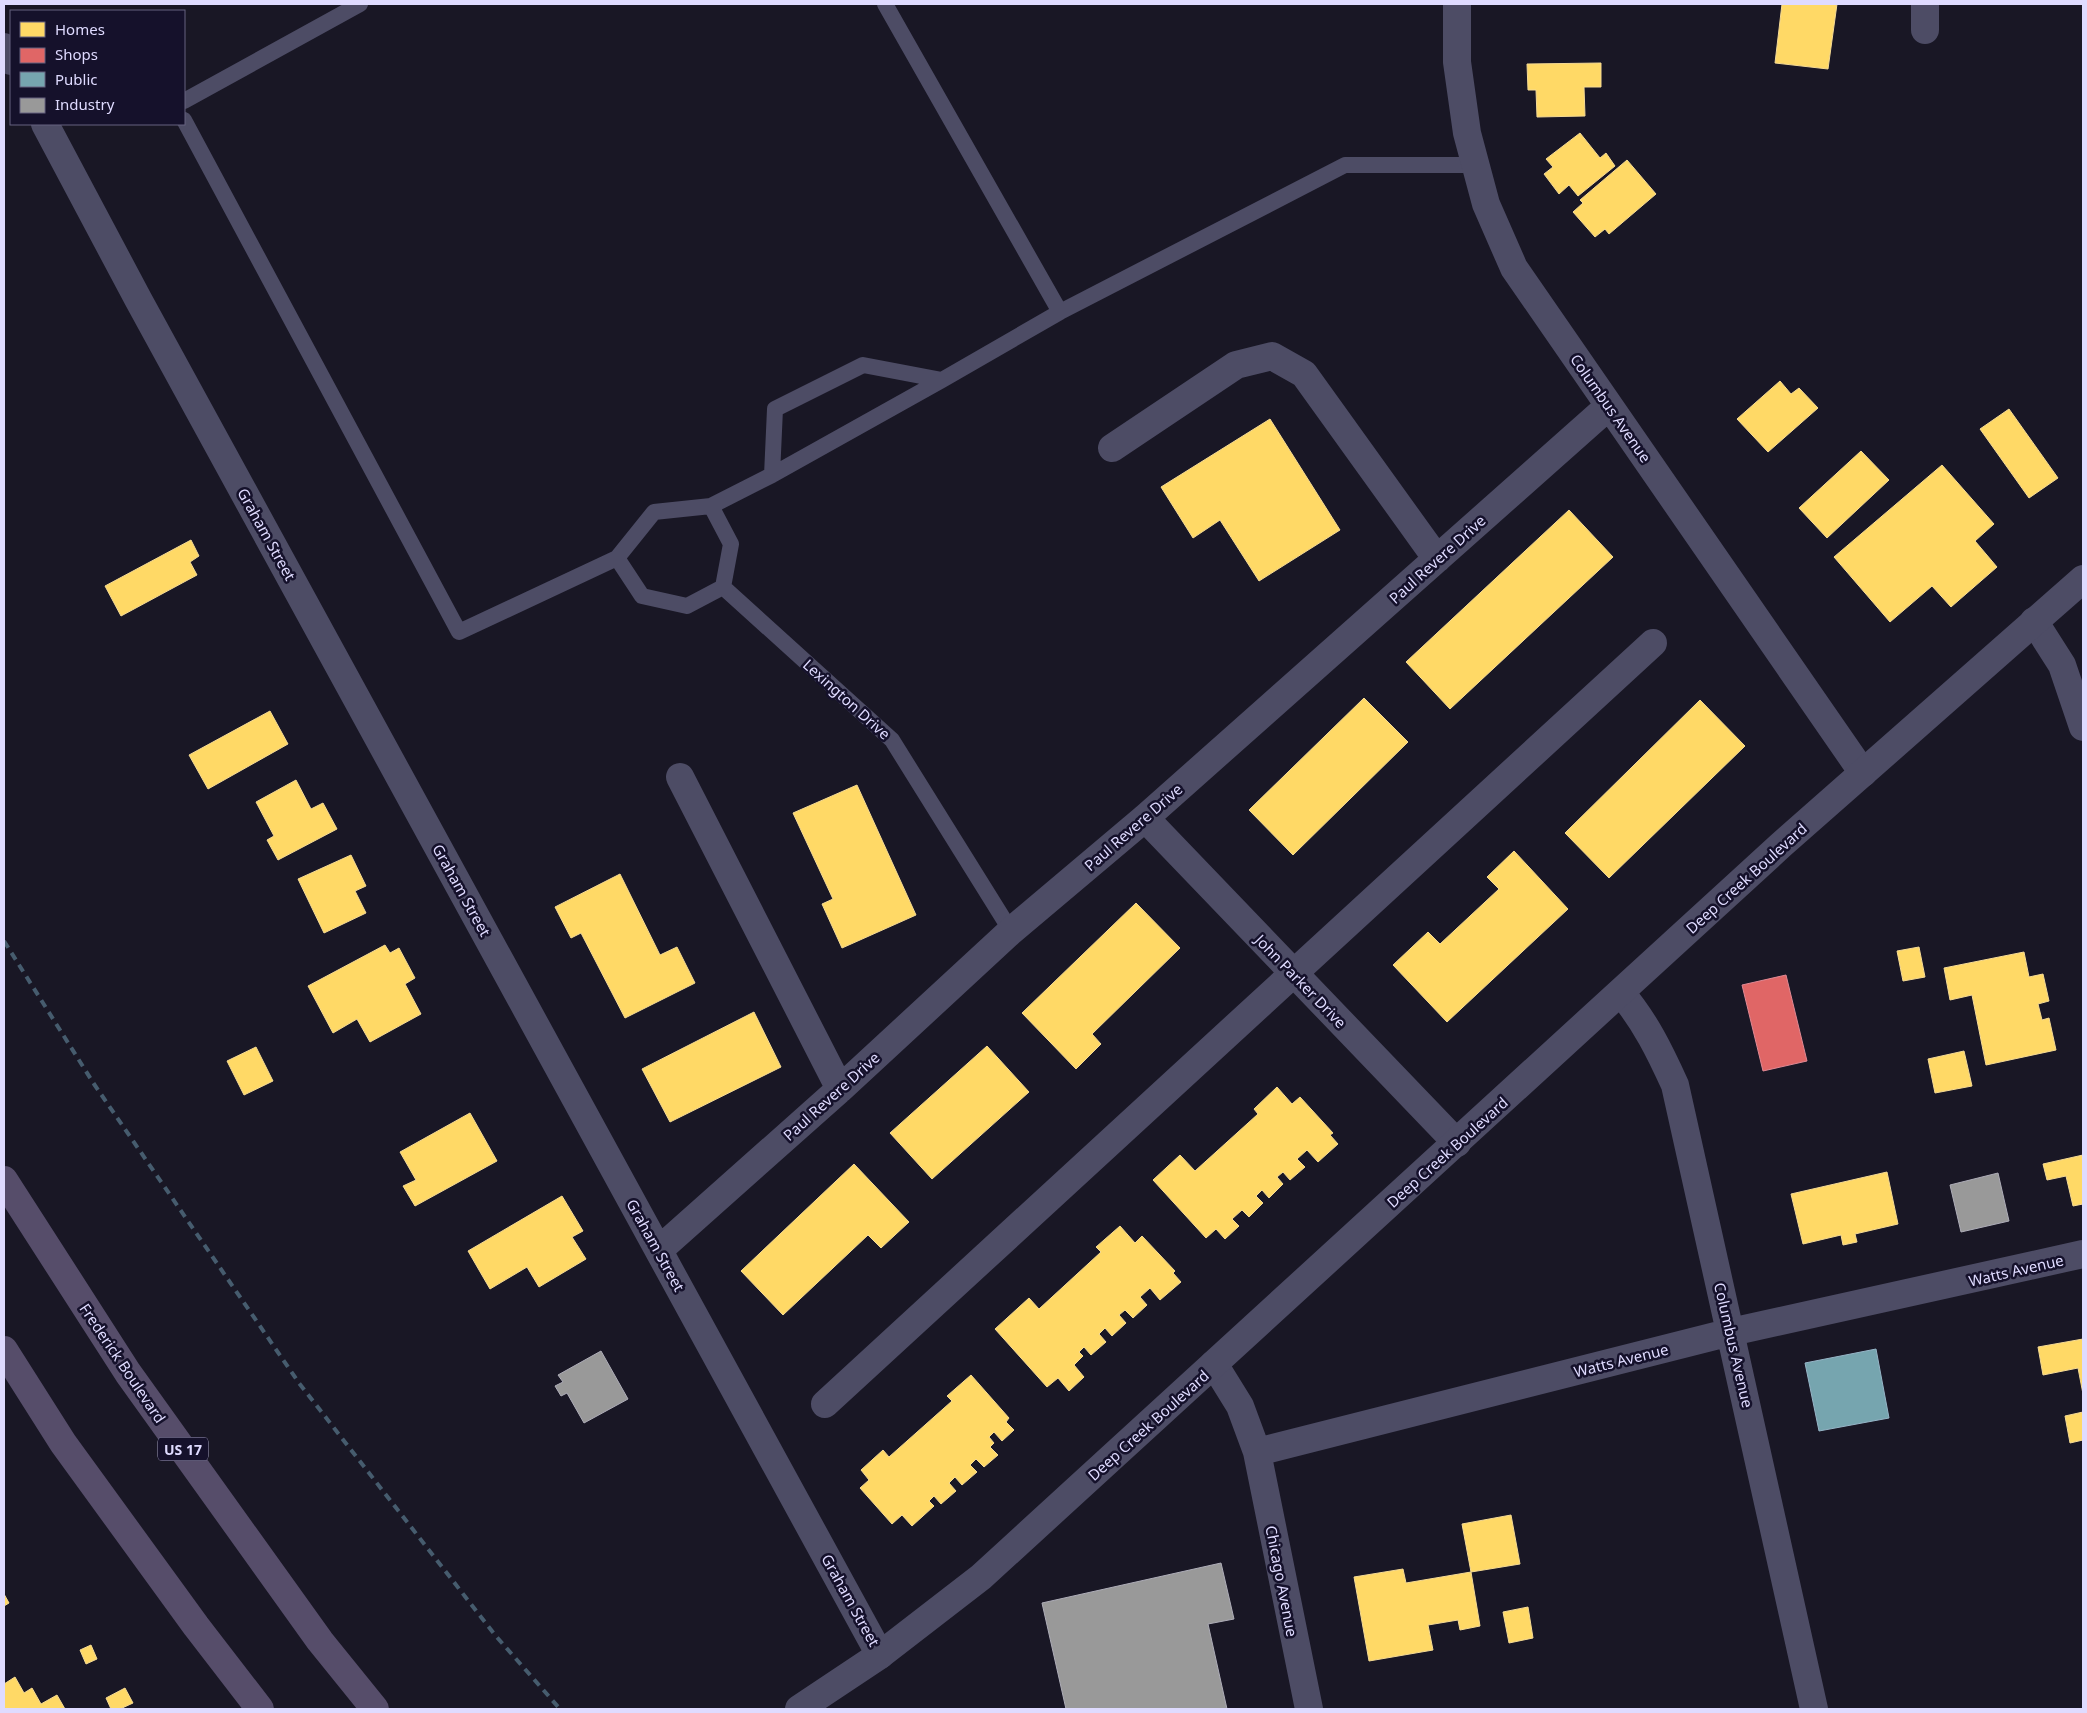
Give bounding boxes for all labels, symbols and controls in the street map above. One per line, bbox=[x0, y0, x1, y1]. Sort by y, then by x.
legend bbox=[10, 10, 185, 125]
text: Homes bbox=[55, 19, 105, 39]
text: Shops bbox=[55, 44, 98, 64]
text: Public bbox=[55, 69, 98, 89]
text: Industry bbox=[55, 94, 115, 114]
street label: Columbus Avenue bbox=[1566, 350, 1656, 466]
street label: Graham Street bbox=[233, 484, 301, 584]
street label: Paul Revere Drive bbox=[1384, 510, 1490, 608]
street label: Lexington Drive bbox=[799, 654, 895, 744]
street label: Paul Revere Drive bbox=[1080, 779, 1186, 875]
street label: Deep Creek Boulevard bbox=[1681, 818, 1811, 938]
street label: Graham Street bbox=[428, 840, 496, 940]
street label: John Parker Drive bbox=[1250, 928, 1351, 1032]
street label: Paul Revere Drive bbox=[778, 1047, 884, 1145]
street label: Deep Creek Boulevard bbox=[1382, 1092, 1512, 1212]
street label: Graham Street bbox=[622, 1195, 690, 1295]
street label: Watts Avenue bbox=[1967, 1249, 2065, 1291]
street label: Columbus Avenue bbox=[1710, 1280, 1758, 1410]
street label: Frederick Boulevard bbox=[75, 1299, 171, 1427]
street label: Watts Avenue bbox=[1572, 1339, 1670, 1381]
street label: Deep Creek Boulevard bbox=[1083, 1365, 1213, 1485]
road number: US 17 bbox=[158, 1438, 208, 1460]
street label: Chicago Avenue bbox=[1261, 1524, 1303, 1638]
street label: Graham Street bbox=[817, 1550, 885, 1650]

